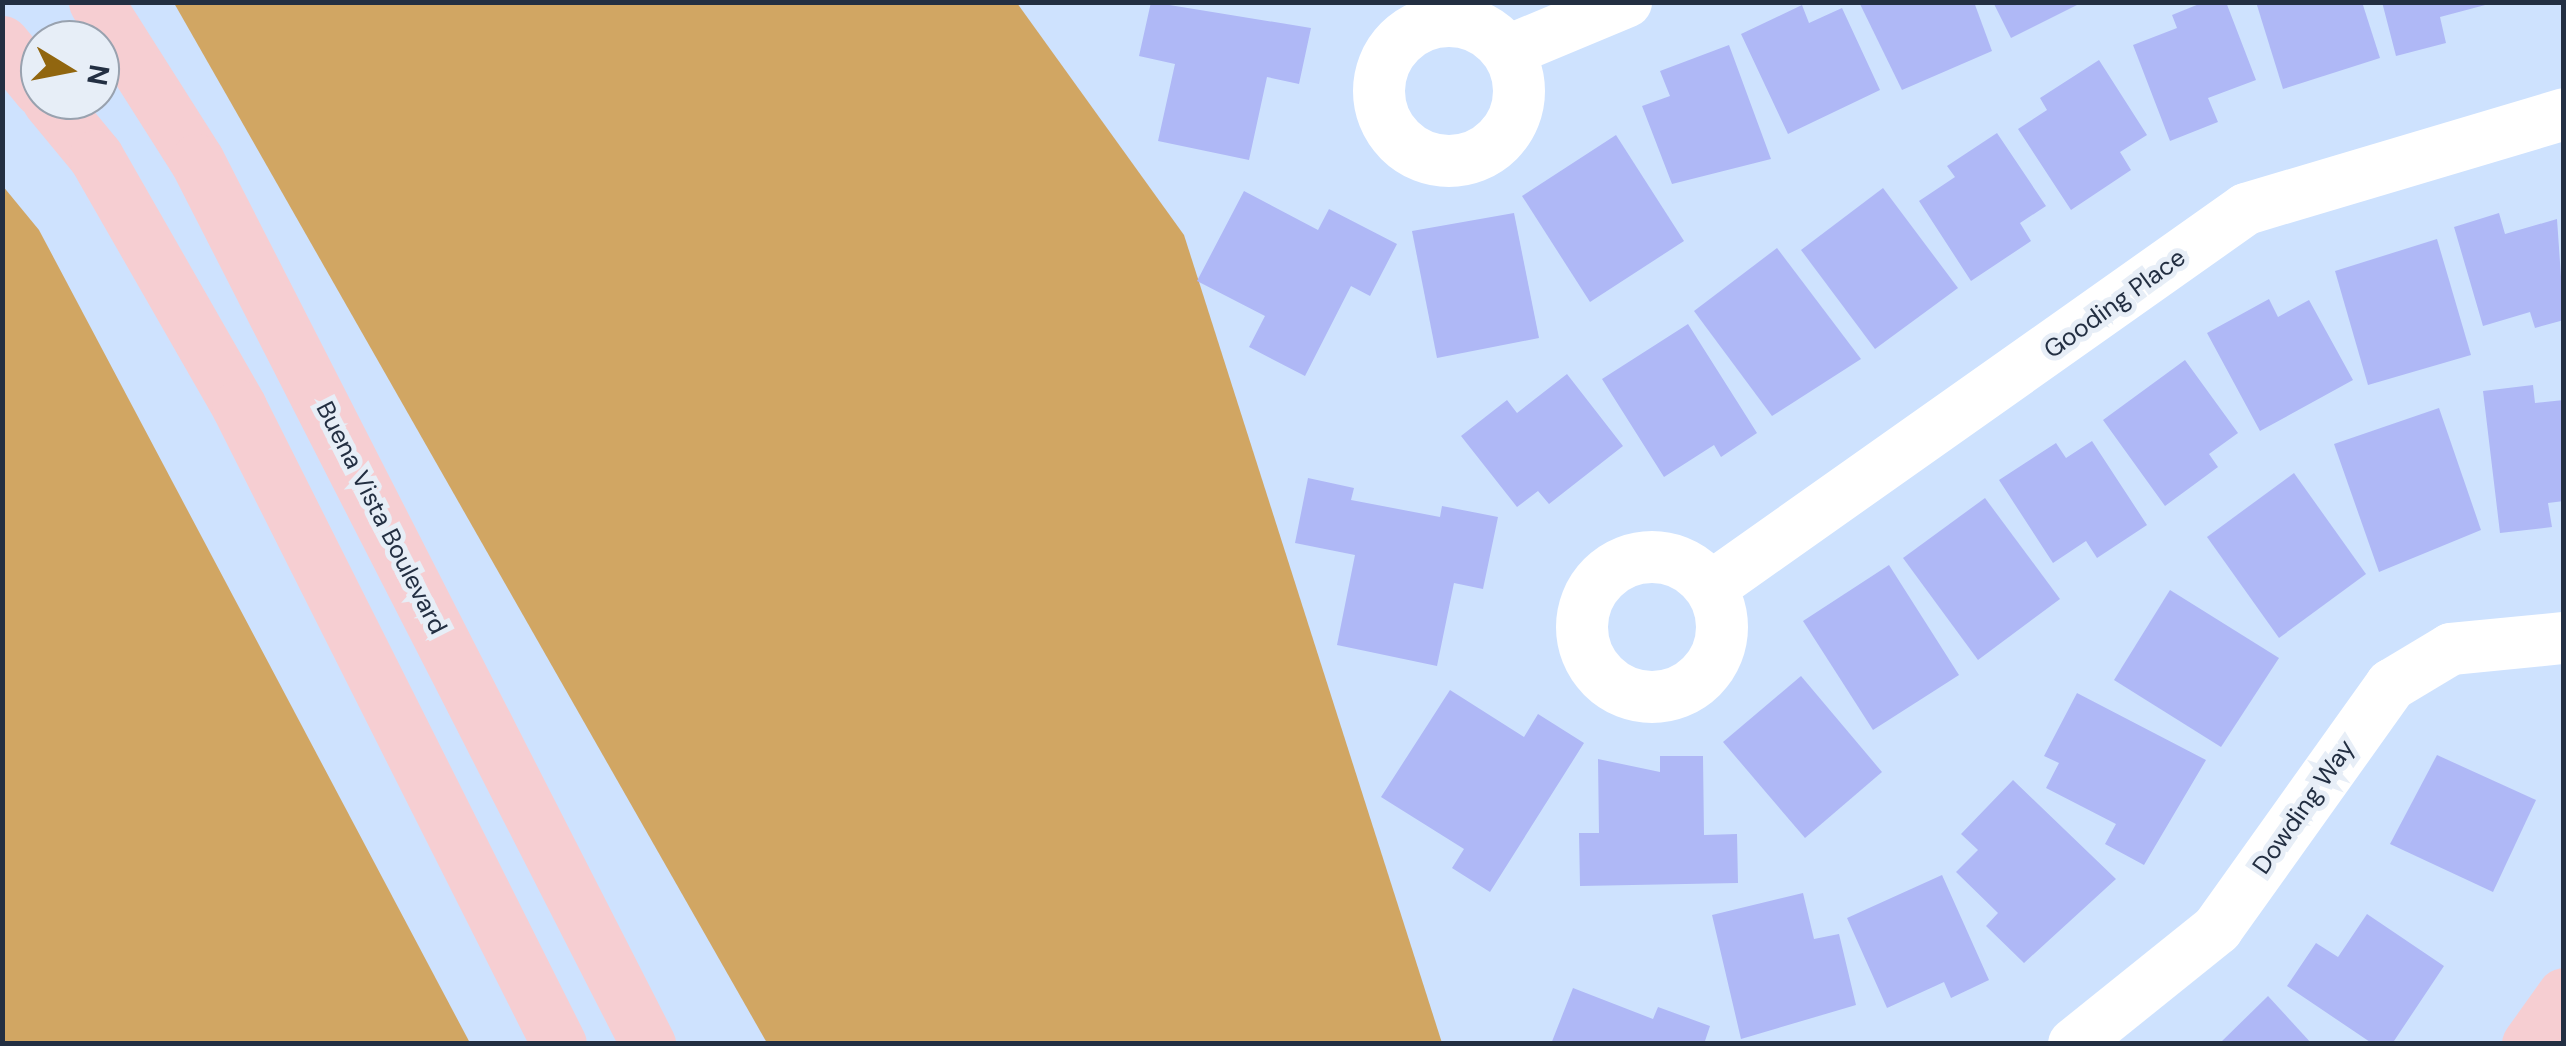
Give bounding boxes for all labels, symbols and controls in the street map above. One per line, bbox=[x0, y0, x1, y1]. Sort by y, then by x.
north arrow bbox=[20, 20, 120, 120]
text: N bbox=[78, 62, 118, 88]
street label: Gooding Place bbox=[2038, 243, 2192, 365]
street label: Buena Vista Boulevard bbox=[309, 397, 453, 639]
street label: Dowding Way bbox=[2247, 734, 2361, 880]

